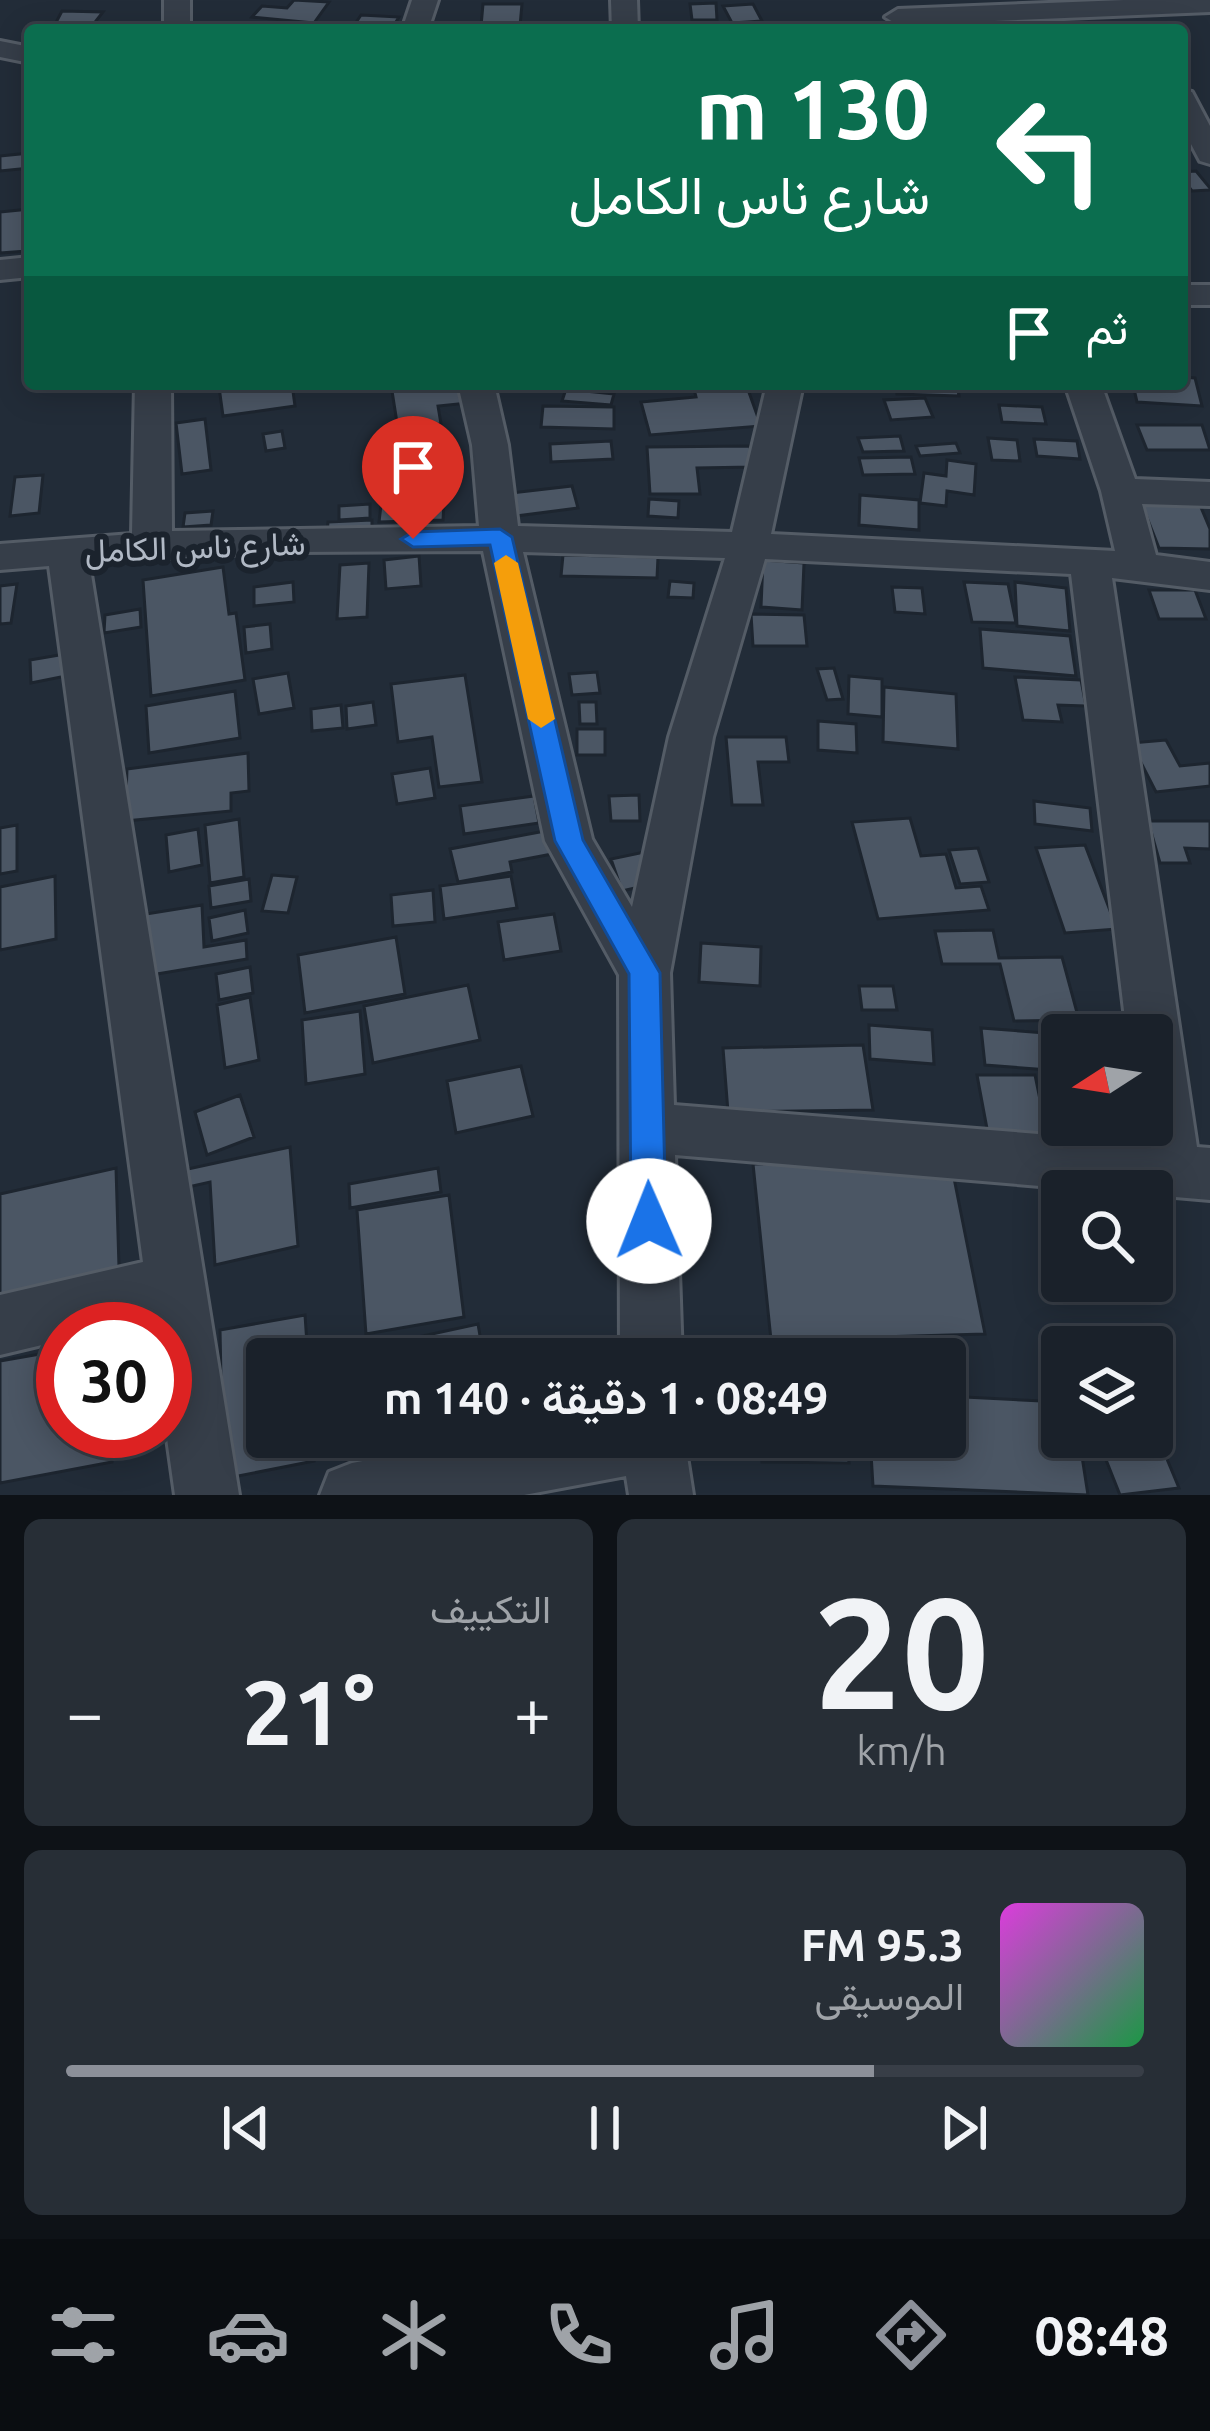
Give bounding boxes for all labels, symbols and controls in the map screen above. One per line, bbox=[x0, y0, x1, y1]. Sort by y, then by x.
text: 130 m bbox=[696, 61, 930, 155]
icon: left bbox=[972, 72, 1128, 228]
text: شارع ناس الكامل bbox=[569, 164, 930, 224]
icon: arrive bbox=[996, 300, 1062, 366]
text: ثم bbox=[1086, 302, 1128, 353]
pin bbox=[362, 416, 464, 539]
icon: arrive bbox=[380, 434, 446, 500]
street label: شارع ناس الكامل bbox=[84, 524, 306, 573]
north arrow bbox=[1041, 1014, 1173, 1146]
map controls bbox=[1041, 1014, 1173, 1458]
position arrow bbox=[586, 1158, 712, 1284]
button: search bbox=[1041, 1170, 1173, 1302]
speed limit sign: 30 bbox=[36, 1302, 192, 1458]
button: layers bbox=[1041, 1326, 1173, 1458]
text: 08:49 · 1 دقيقة · 140 m bbox=[384, 1372, 828, 1423]
text: 20 bbox=[814, 1564, 989, 1738]
text: التكييف bbox=[430, 1587, 551, 1630]
text: 21° bbox=[242, 1661, 375, 1762]
text: − bbox=[66, 1675, 103, 1749]
text: + bbox=[514, 1675, 551, 1749]
text: km/h bbox=[856, 1729, 947, 1772]
text: 95.3 FM bbox=[801, 1919, 964, 1970]
text: الموسيقى bbox=[814, 1974, 964, 2017]
icon: previous bbox=[213, 2095, 279, 2161]
icon: pause bbox=[572, 2095, 638, 2161]
icon: next bbox=[931, 2095, 997, 2161]
icon: filters bbox=[41, 2293, 125, 2377]
icon: car bbox=[206, 2293, 290, 2377]
icon: climate bbox=[372, 2293, 456, 2377]
icon: phone bbox=[537, 2293, 621, 2377]
icon: music bbox=[703, 2293, 787, 2377]
icon: directions bbox=[869, 2293, 953, 2377]
text: 08:48 bbox=[1034, 2305, 1169, 2365]

